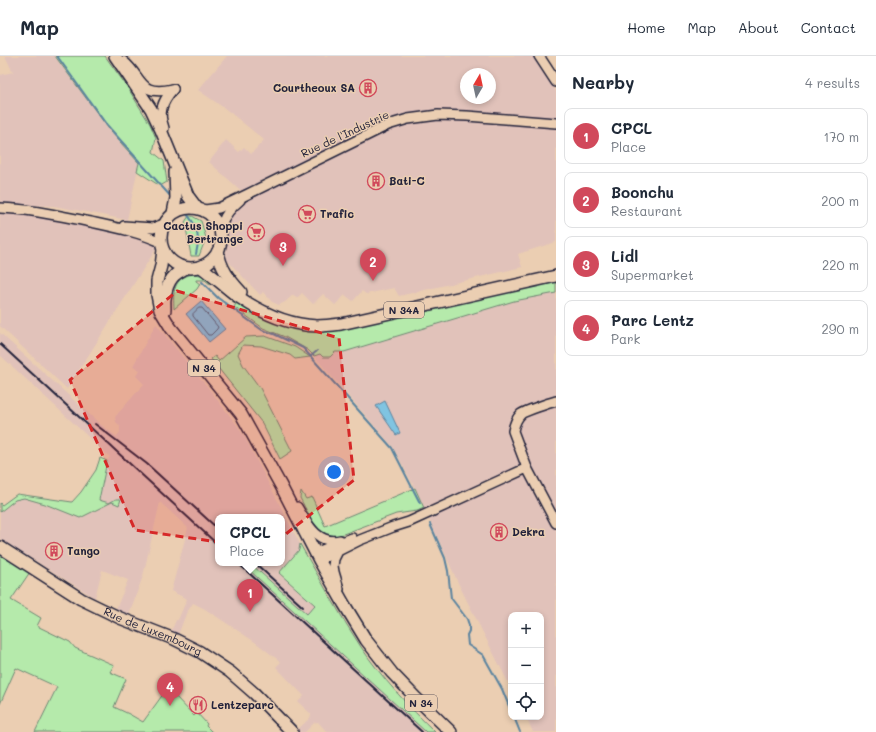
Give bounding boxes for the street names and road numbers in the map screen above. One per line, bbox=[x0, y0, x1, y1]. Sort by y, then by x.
street label: Rue de l'Industrie bbox=[298, 106, 391, 161]
road number: N 34A bbox=[384, 302, 424, 318]
road number: N 34 bbox=[188, 360, 220, 376]
street label: Rue de Luxembourg bbox=[101, 603, 204, 659]
road number: N 34 bbox=[405, 695, 437, 711]

